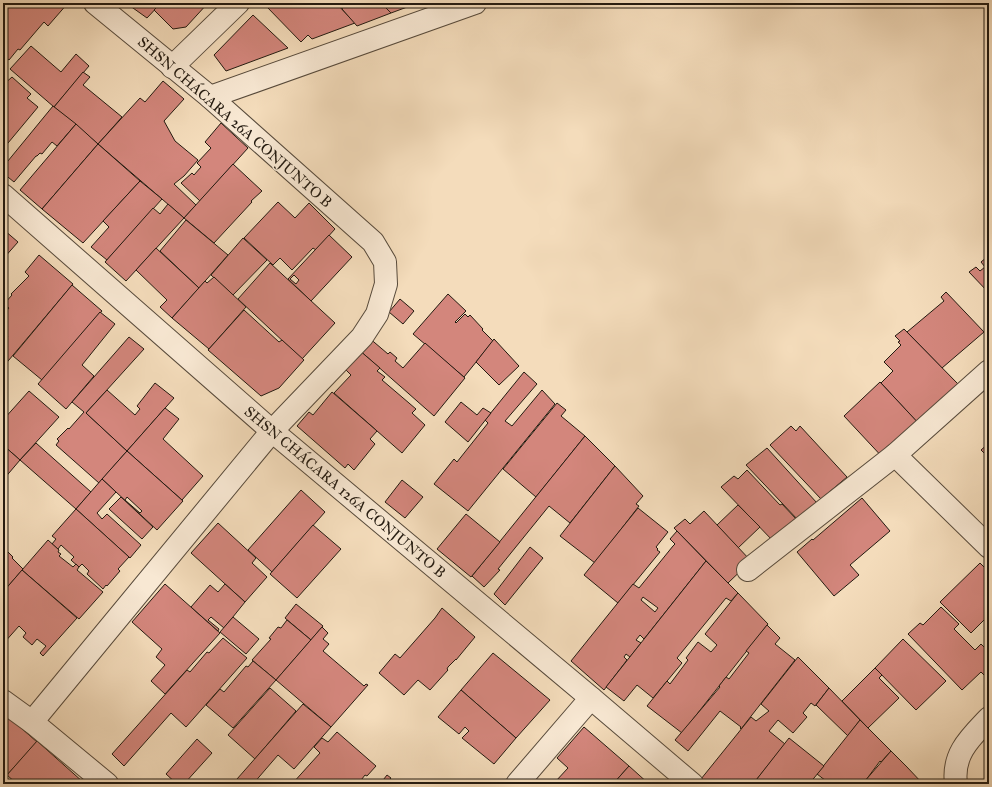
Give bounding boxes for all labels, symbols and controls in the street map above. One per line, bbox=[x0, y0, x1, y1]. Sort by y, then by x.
street label: SHSN CHÁCARA 26A CONJUNTO B bbox=[134, 32, 336, 212]
street label: SHSN CHÁCARA 126A CONJUNTO B bbox=[240, 402, 450, 582]

